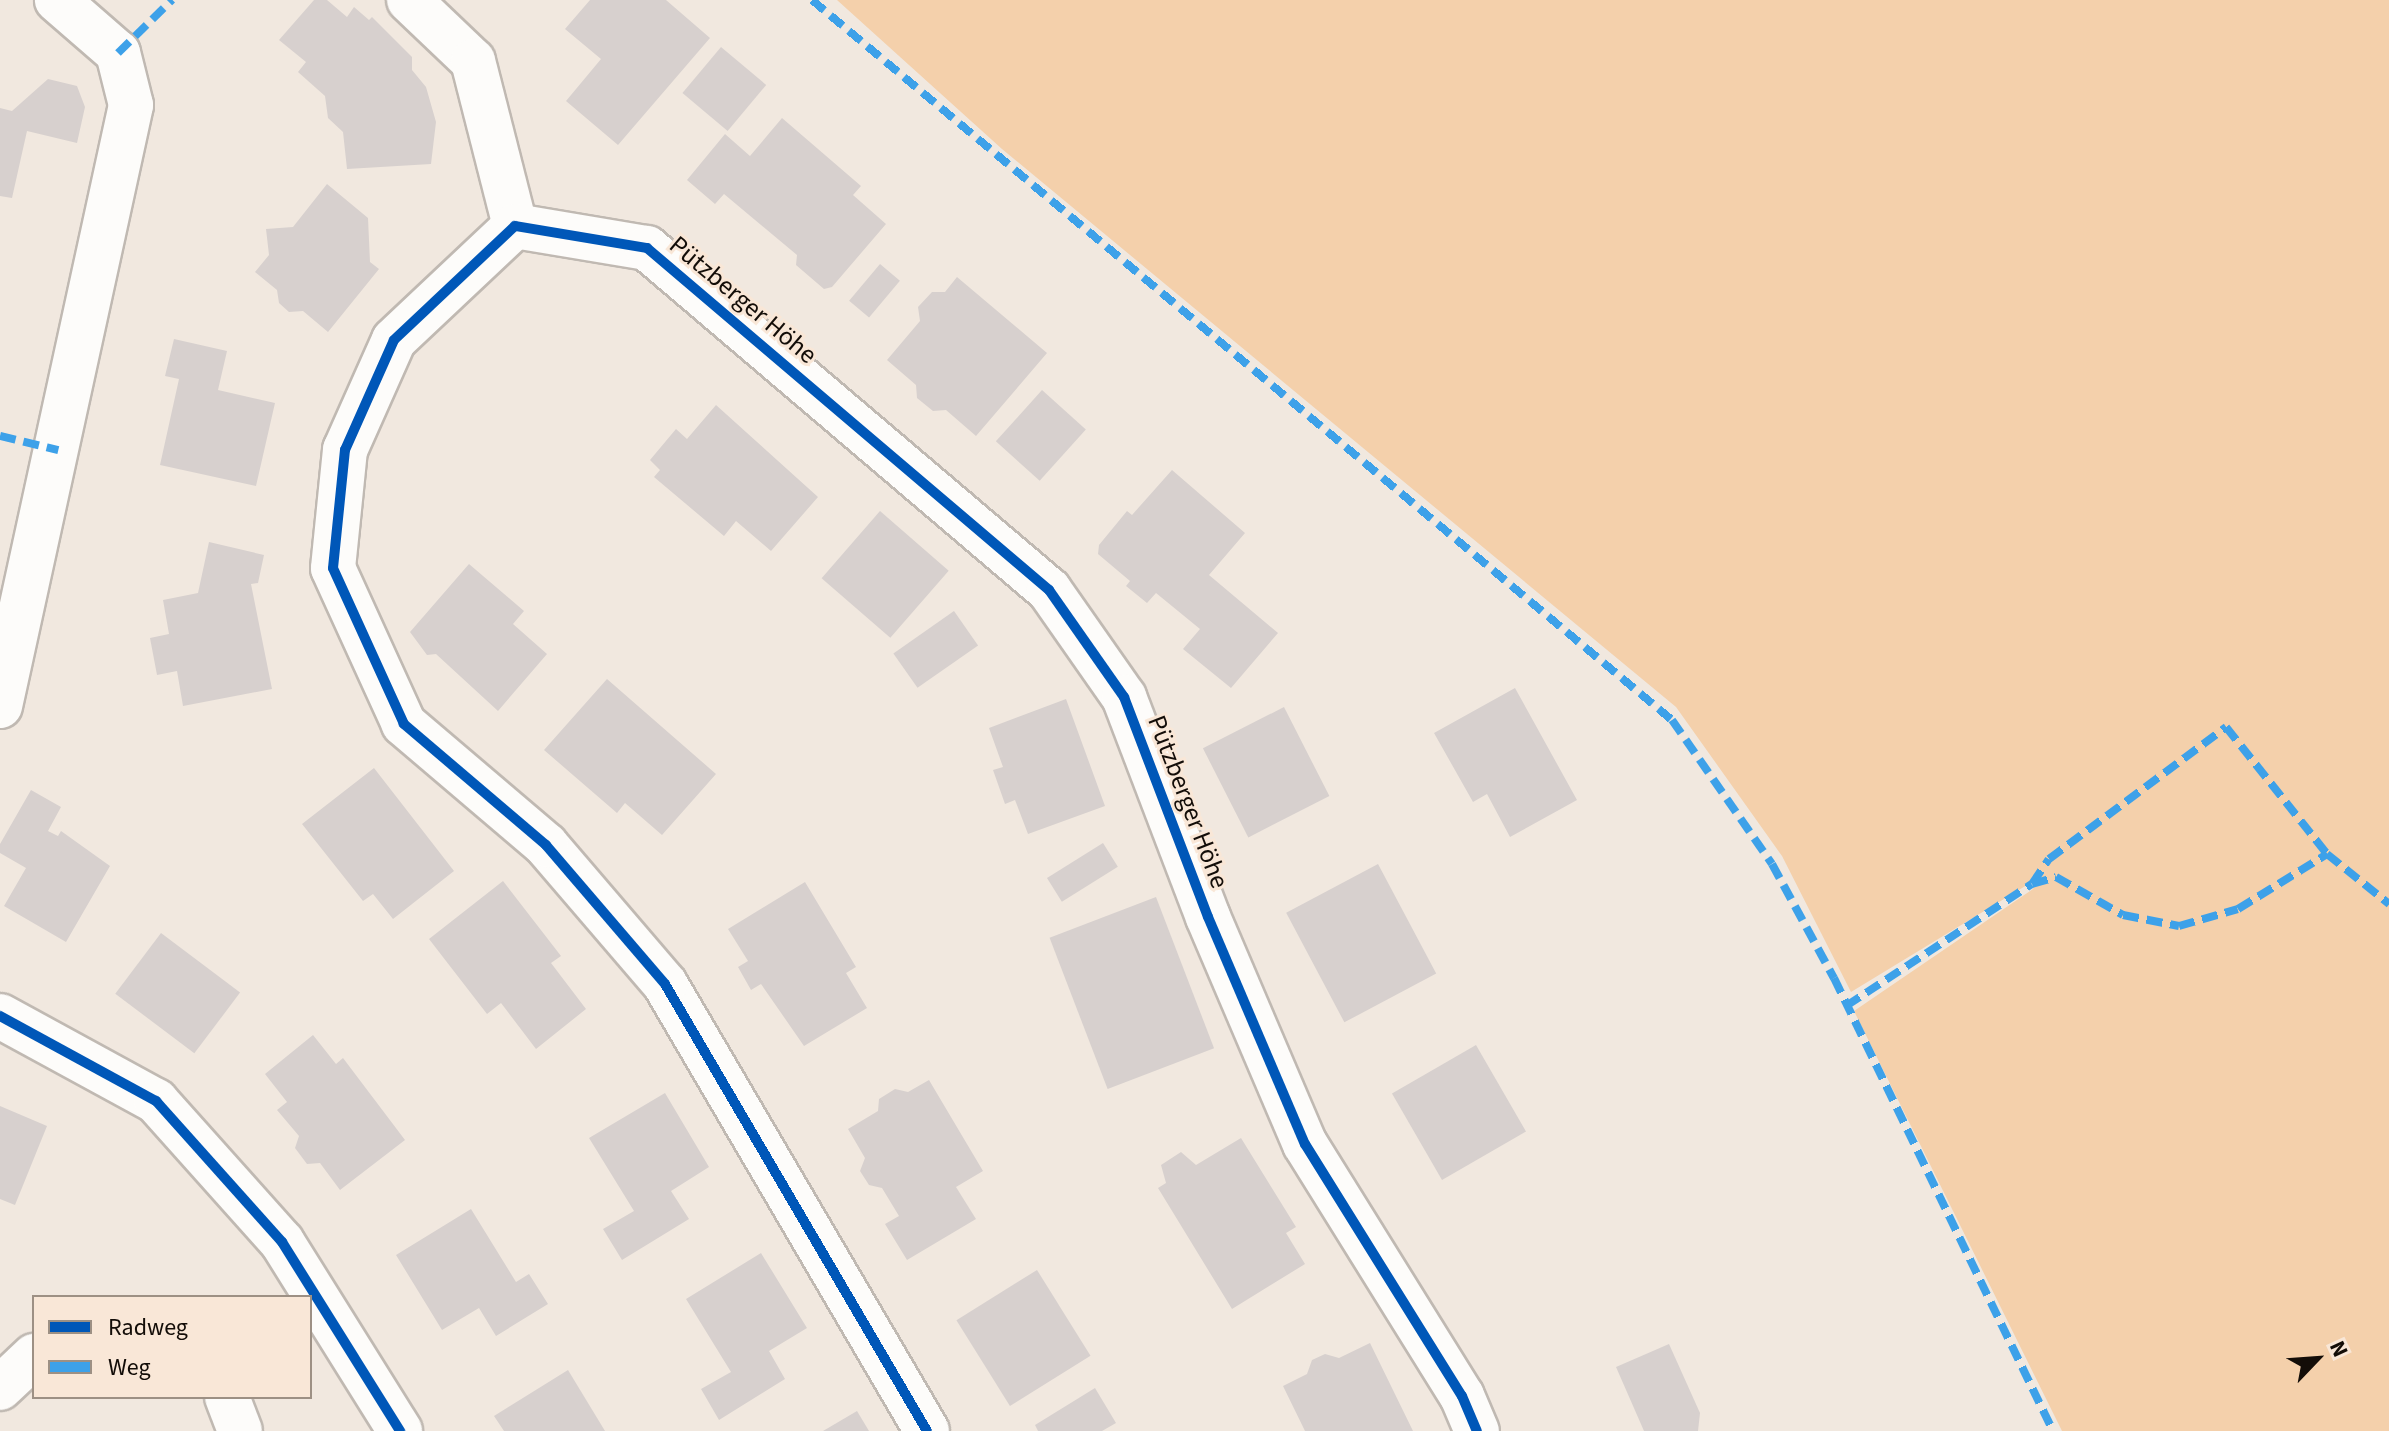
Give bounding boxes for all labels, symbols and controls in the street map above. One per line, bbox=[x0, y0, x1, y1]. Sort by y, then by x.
street label: Pützberger Höhe bbox=[663, 229, 823, 371]
street label: Pützberger Höhe bbox=[1141, 711, 1235, 893]
legend bbox=[32, 1295, 312, 1399]
text: Radweg bbox=[108, 1310, 188, 1345]
north arrow bbox=[2277, 1319, 2357, 1399]
text: N bbox=[2321, 1335, 2356, 1362]
text: Weg bbox=[108, 1350, 151, 1385]

